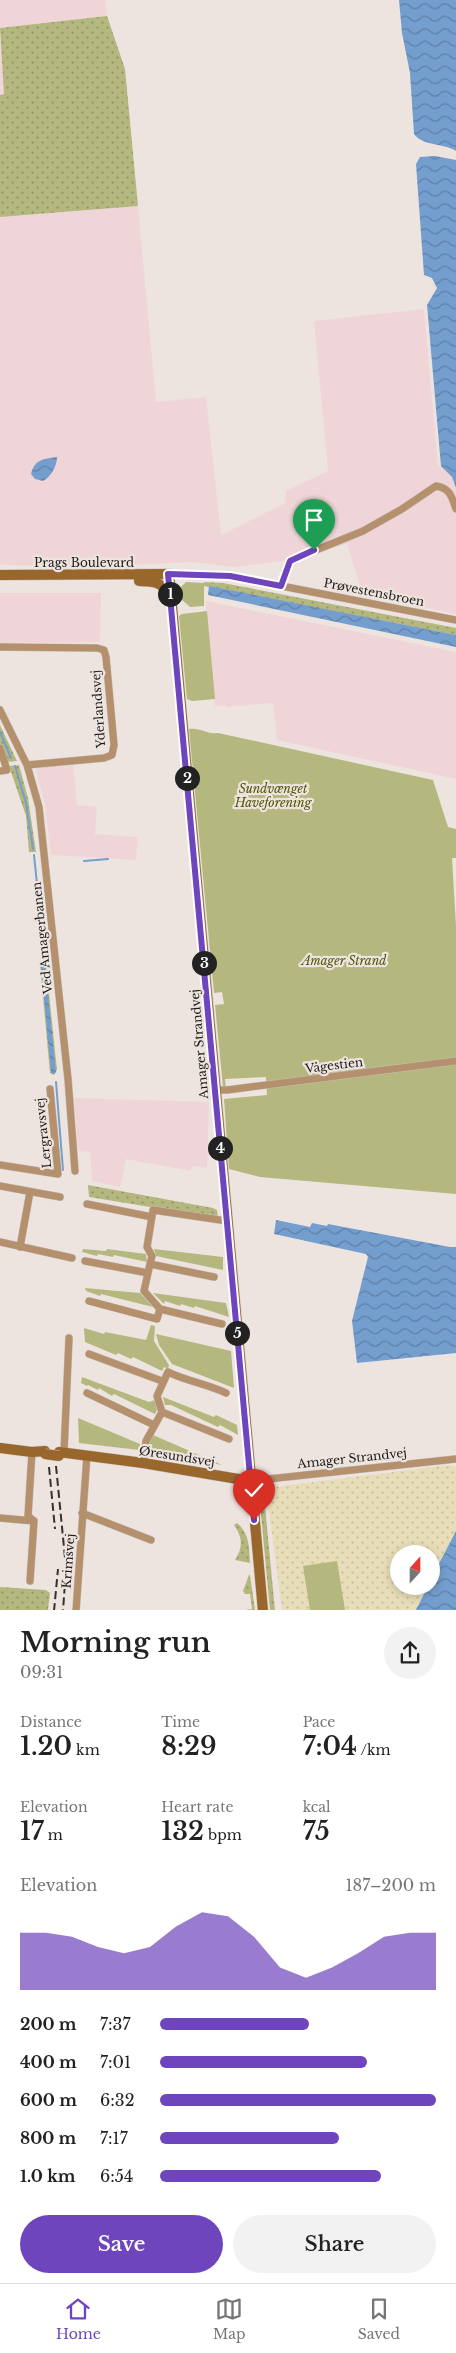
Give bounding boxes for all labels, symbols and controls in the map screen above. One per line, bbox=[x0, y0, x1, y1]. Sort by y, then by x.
pin bbox=[293, 499, 335, 550]
icon: arrive bbox=[300, 506, 328, 534]
street label: Prags Boulevard bbox=[34, 555, 134, 570]
street label: Prøvestensbroen bbox=[322, 575, 426, 609]
pin: 1 bbox=[158, 582, 182, 606]
text: 1 bbox=[167, 585, 174, 603]
street label: Yderlandsvej bbox=[88, 669, 108, 750]
pin: 2 bbox=[174, 766, 200, 790]
text: 2 bbox=[183, 769, 192, 787]
park label: Sundvænget Haveforening bbox=[234, 781, 313, 810]
street label: Ved Amagerbanen bbox=[29, 881, 55, 996]
pin: 3 bbox=[192, 950, 216, 976]
park label: Amager Strand bbox=[300, 953, 387, 968]
text: 3 bbox=[200, 954, 209, 972]
street label: Amager Strandvej bbox=[187, 988, 211, 1101]
street label: Vågestien bbox=[303, 1054, 364, 1076]
street label: Lergravsvej bbox=[32, 1097, 54, 1169]
pin: 4 bbox=[208, 1136, 232, 1160]
text: 4 bbox=[216, 1139, 225, 1157]
pin: 5 bbox=[224, 1320, 250, 1346]
text: 5 bbox=[233, 1324, 242, 1342]
street label: Øresundsvej bbox=[138, 1443, 216, 1469]
street label: Amager Strandvej bbox=[295, 1445, 408, 1471]
pin bbox=[233, 1469, 275, 1520]
icon: check bbox=[240, 1476, 268, 1504]
street label: Krimsvej bbox=[59, 1533, 77, 1589]
north arrow bbox=[390, 1545, 440, 1595]
map controls bbox=[390, 1545, 440, 1595]
text: Morning run bbox=[20, 1625, 211, 1660]
button: share bbox=[384, 1627, 436, 1679]
text: 09:31 bbox=[20, 1662, 63, 1682]
text: Distance bbox=[20, 1713, 82, 1731]
text: Time bbox=[161, 1713, 200, 1731]
text: Pace bbox=[303, 1713, 335, 1731]
text: 1.20 bbox=[20, 1731, 72, 1762]
text: 8:29 bbox=[161, 1731, 217, 1762]
text: 7:04 bbox=[303, 1731, 357, 1762]
text: km bbox=[72, 1741, 100, 1759]
text: /km bbox=[357, 1741, 391, 1759]
text: Elevation bbox=[20, 1798, 88, 1816]
text: Heart rate bbox=[161, 1798, 233, 1816]
text: kcal bbox=[303, 1798, 331, 1816]
text: 17 bbox=[20, 1816, 44, 1847]
text: 132 bbox=[161, 1816, 204, 1847]
text: 75 bbox=[303, 1816, 330, 1847]
text: m bbox=[44, 1826, 63, 1844]
text: bpm bbox=[204, 1826, 242, 1844]
text: Elevation bbox=[20, 1875, 97, 1895]
text: 187–200 m bbox=[345, 1875, 436, 1895]
text: 200 m bbox=[20, 2014, 77, 2034]
text: 7:37 bbox=[100, 2014, 130, 2034]
text: 400 m bbox=[20, 2052, 77, 2072]
text: 7:01 bbox=[100, 2052, 131, 2072]
text: 600 m bbox=[20, 2090, 77, 2110]
text: 6:32 bbox=[100, 2090, 135, 2110]
text: 800 m bbox=[20, 2128, 76, 2148]
text: 7:17 bbox=[100, 2128, 128, 2148]
text: 1.0 km bbox=[20, 2166, 75, 2186]
text: 6:54 bbox=[100, 2166, 133, 2186]
button: Save bbox=[20, 2215, 223, 2273]
button: Share bbox=[233, 2215, 436, 2273]
tab: Home bbox=[56, 2295, 101, 2343]
tab: Map bbox=[213, 2295, 246, 2343]
tab: Saved bbox=[358, 2295, 400, 2343]

